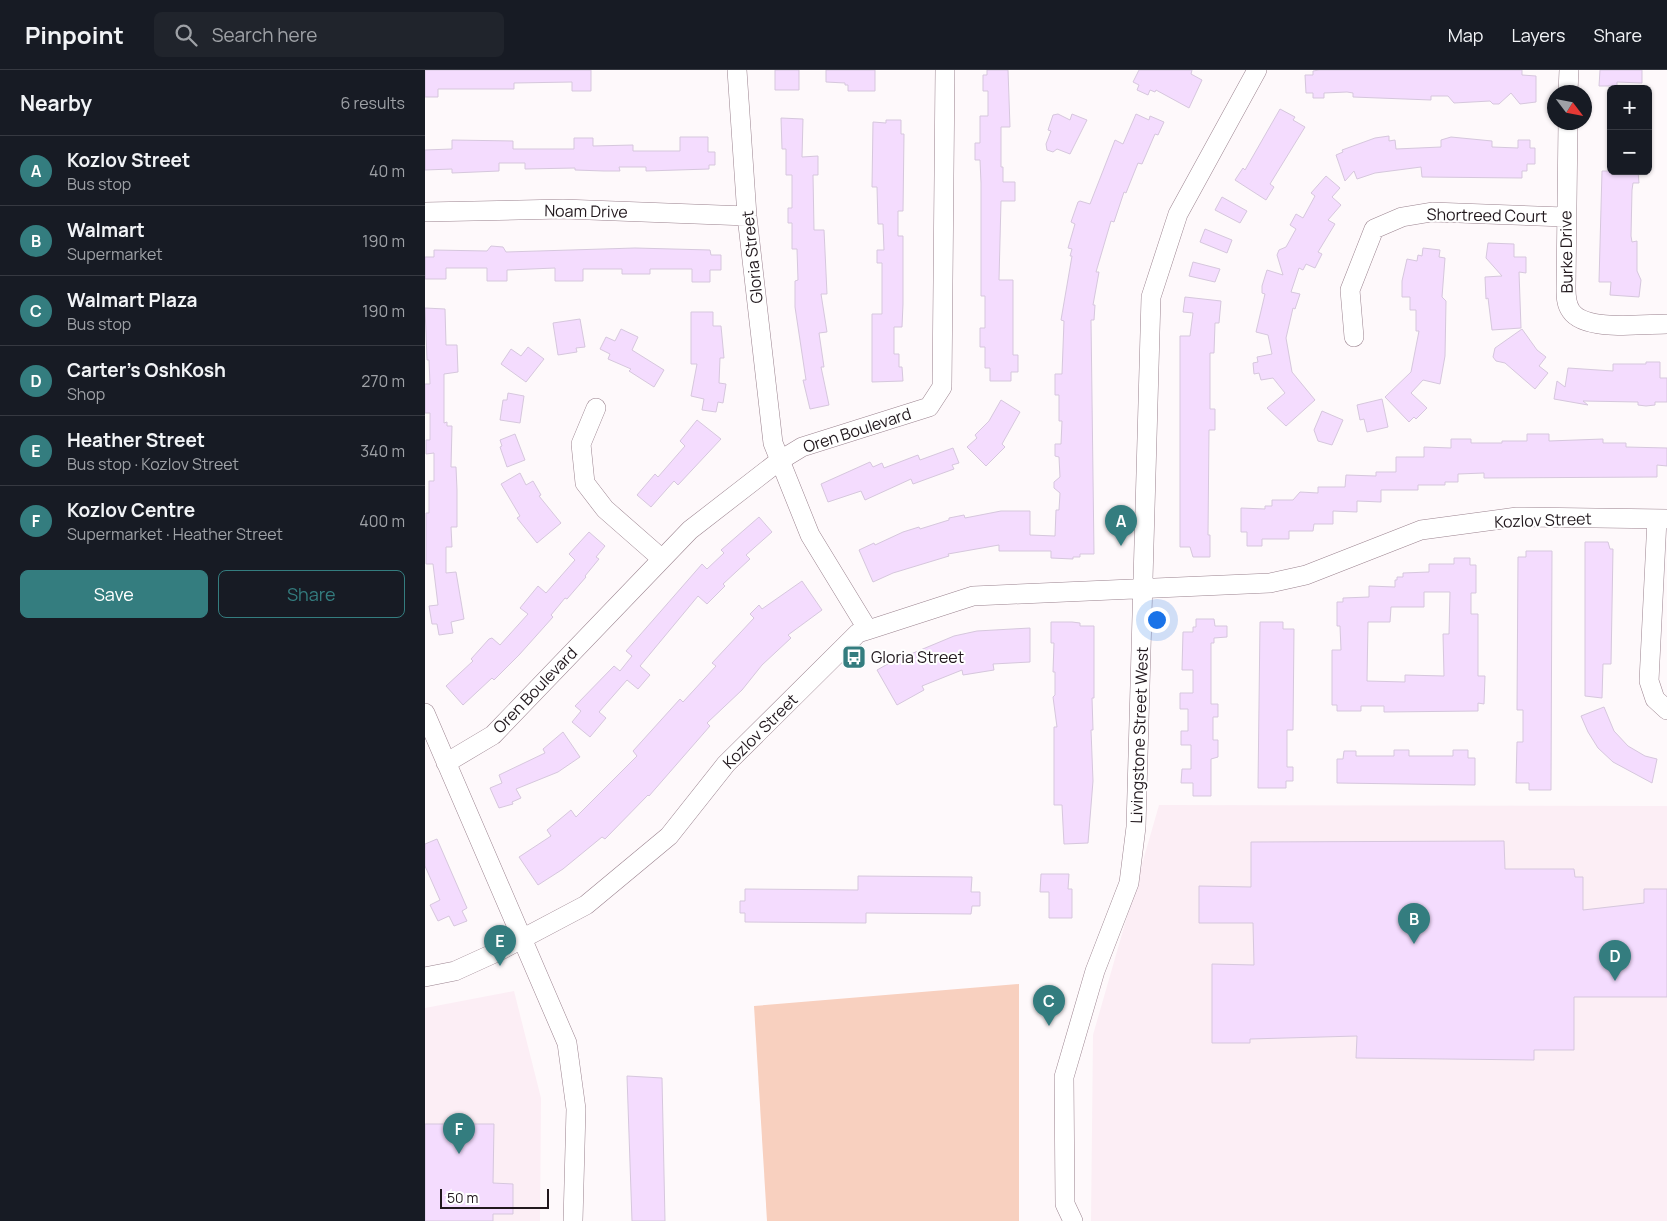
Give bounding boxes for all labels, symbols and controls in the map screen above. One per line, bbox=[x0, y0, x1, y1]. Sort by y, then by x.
search box bbox=[154, 12, 504, 57]
text: Pinpoint bbox=[25, 18, 124, 51]
icon: search bbox=[172, 21, 200, 49]
text: Search here bbox=[212, 22, 317, 48]
text: Map bbox=[1448, 23, 1483, 47]
text: Layers bbox=[1511, 23, 1565, 47]
text: Share bbox=[1593, 23, 1642, 47]
north arrow bbox=[1547, 85, 1592, 130]
map controls bbox=[1607, 85, 1652, 175]
button: + bbox=[1607, 85, 1652, 130]
text: Nearby bbox=[20, 89, 92, 117]
text: 6 results bbox=[340, 92, 405, 114]
button: − bbox=[1607, 130, 1652, 175]
text: Kozlov Street bbox=[67, 147, 190, 173]
text: A bbox=[31, 160, 41, 182]
text: 40 m bbox=[369, 160, 405, 182]
text: Bus stop bbox=[67, 173, 131, 195]
street label: Noam Drive bbox=[544, 199, 628, 223]
street label: Shortreed Court bbox=[1427, 203, 1547, 227]
street label: Gloria Street bbox=[736, 210, 768, 304]
street label: Burke Drive bbox=[1554, 210, 1578, 294]
text: Walmart bbox=[67, 217, 145, 243]
text: B bbox=[31, 230, 41, 252]
text: 190 m bbox=[362, 230, 405, 252]
text: Supermarket bbox=[67, 243, 163, 265]
text: Walmart Plaza bbox=[67, 287, 198, 313]
text: C bbox=[30, 300, 42, 322]
text: 190 m bbox=[362, 300, 405, 322]
text: Bus stop bbox=[67, 313, 131, 335]
text: Carter's OshKosh bbox=[67, 357, 226, 383]
text: D bbox=[30, 370, 42, 392]
text: 270 m bbox=[361, 370, 405, 392]
text: Shop bbox=[67, 383, 105, 405]
street label: Oren Boulevard bbox=[800, 402, 914, 458]
text: Heather Street bbox=[67, 427, 205, 453]
text: E bbox=[31, 440, 41, 462]
text: 340 m bbox=[360, 440, 405, 462]
text: Bus stop · Kozlov Street bbox=[67, 453, 239, 475]
text: Kozlov Centre bbox=[67, 497, 195, 523]
pin: A bbox=[1105, 505, 1137, 546]
street label: Kozlov Street bbox=[1494, 507, 1592, 533]
text: F bbox=[32, 510, 40, 532]
text: 400 m bbox=[359, 510, 405, 532]
text: Supermarket · Heather Street bbox=[67, 523, 283, 545]
button: Save bbox=[20, 570, 208, 618]
button: Share bbox=[218, 570, 405, 618]
your location bbox=[1144, 607, 1170, 633]
street label: Oren Boulevard bbox=[488, 642, 582, 738]
bus stop icon: Gloria Street bbox=[841, 644, 867, 670]
place label: Gloria Street bbox=[871, 646, 964, 668]
street label: Livingstone Street West bbox=[1125, 646, 1153, 824]
street label: Kozlov Street bbox=[718, 689, 802, 773]
pin: B bbox=[1398, 903, 1430, 944]
pin: E bbox=[484, 925, 516, 966]
pin: D bbox=[1599, 940, 1631, 981]
pin: C bbox=[1033, 985, 1065, 1026]
pin: F bbox=[443, 1113, 475, 1154]
scale bar bbox=[440, 1186, 549, 1209]
text: 50 m bbox=[447, 1188, 478, 1207]

